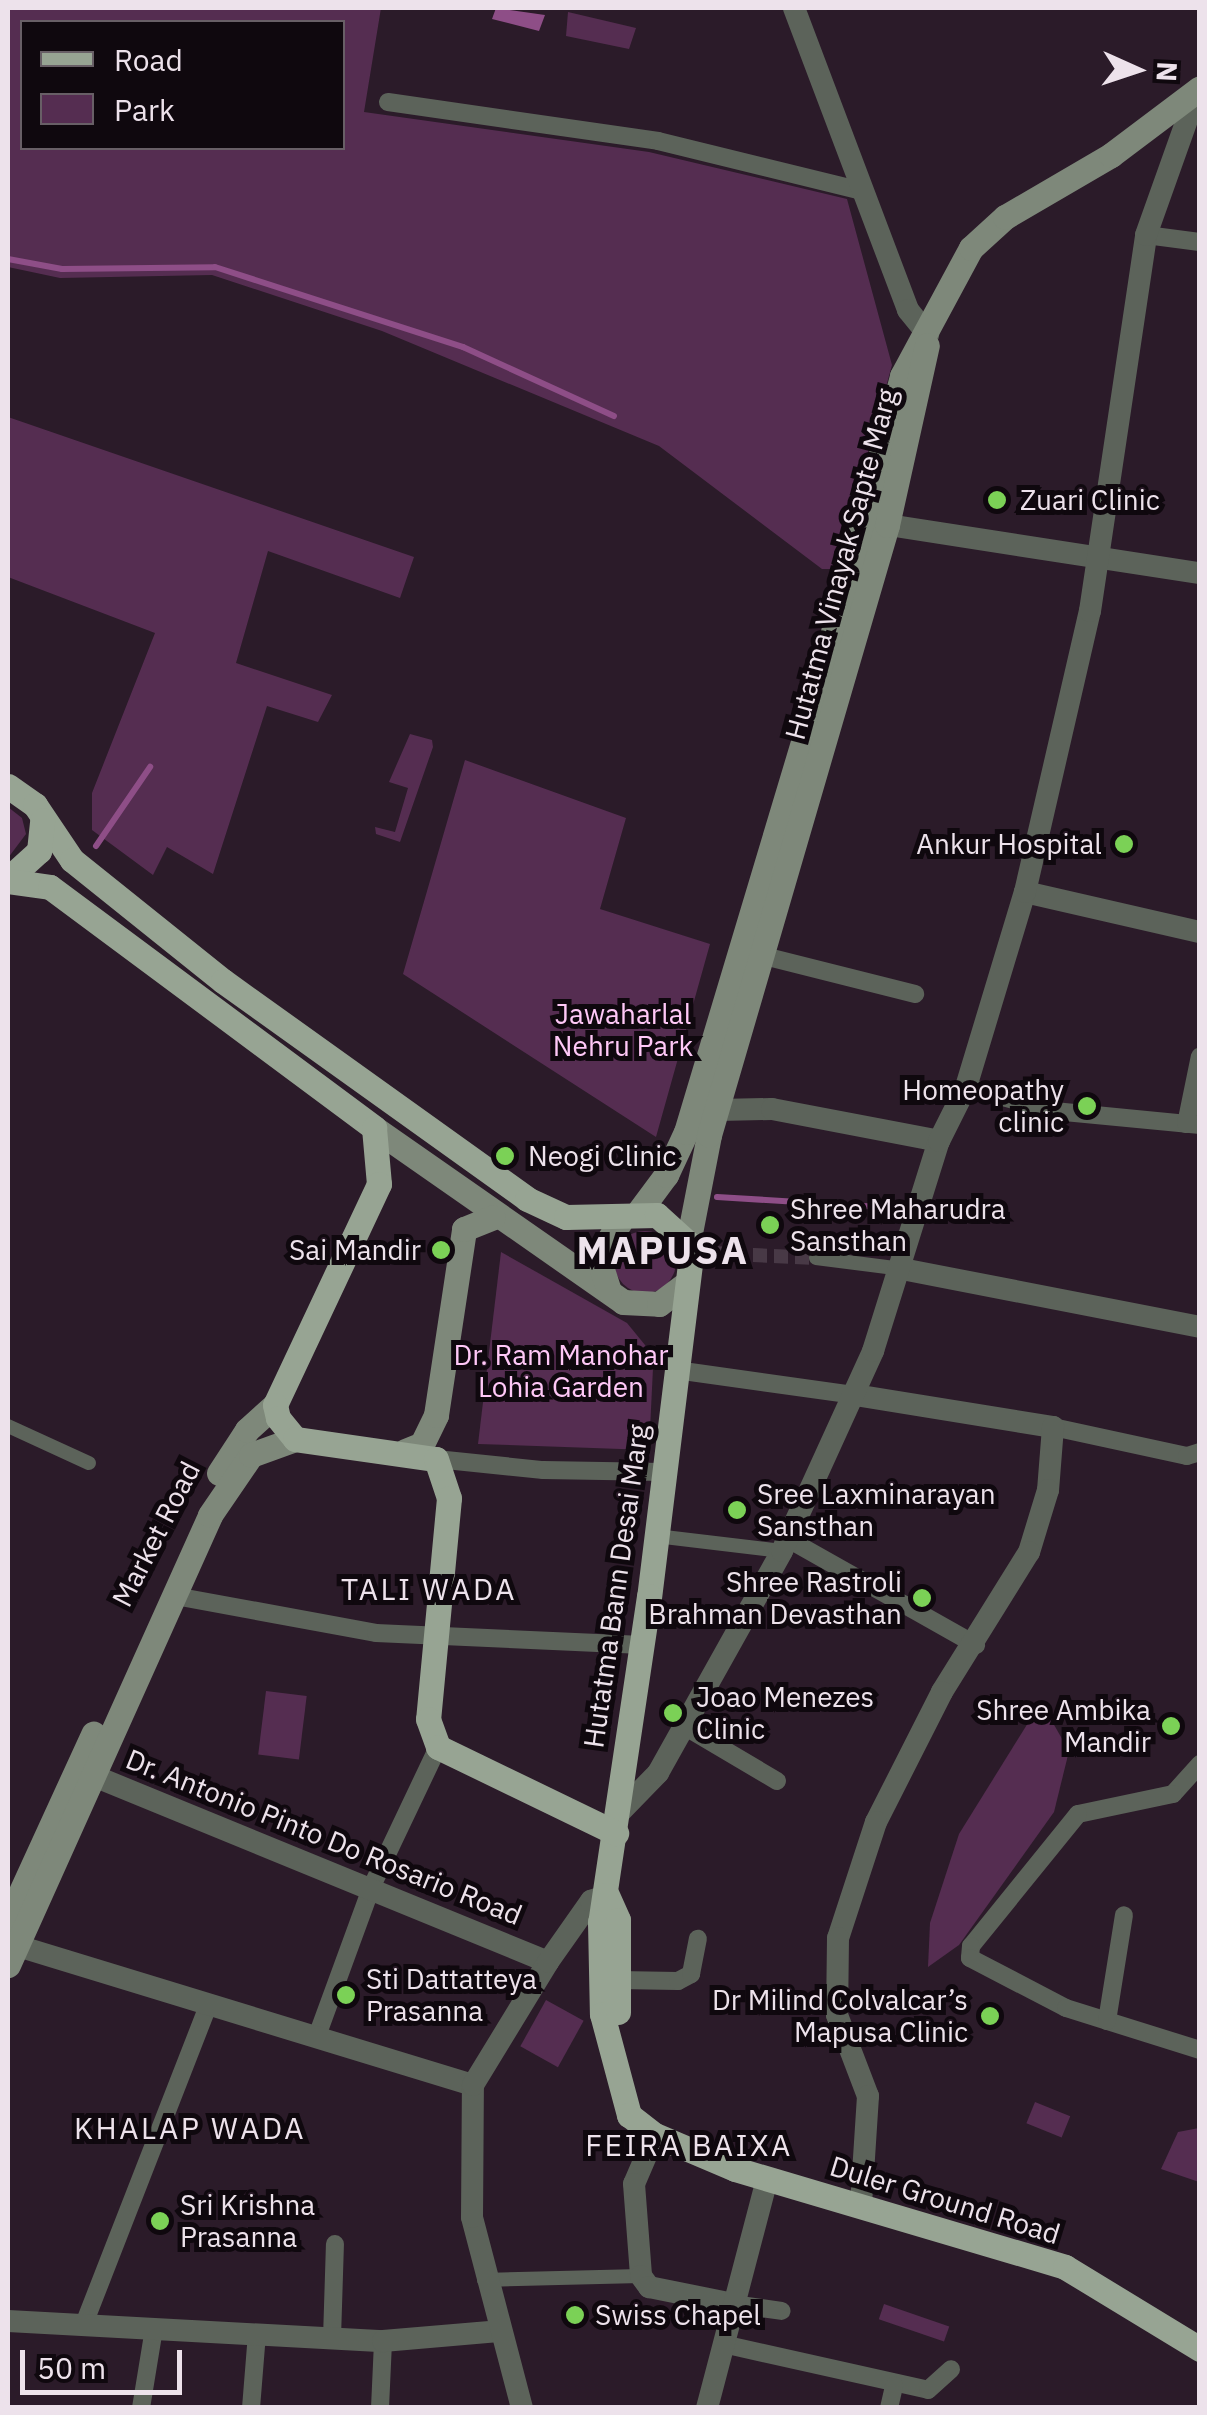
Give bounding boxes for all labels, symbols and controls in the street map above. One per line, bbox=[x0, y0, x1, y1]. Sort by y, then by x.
legend bbox=[20, 20, 345, 150]
north arrow bbox=[1087, 20, 1187, 120]
text: Road bbox=[114, 40, 183, 79]
text: N bbox=[1148, 61, 1186, 83]
text: Park bbox=[114, 90, 175, 129]
street label: Hutatma Vinayak Sapte Marg bbox=[778, 385, 904, 743]
place label: Zuari Clinic bbox=[1020, 483, 1160, 517]
marker: Zuari Clinic bbox=[984, 487, 1010, 513]
place label: Ankur Hospital bbox=[916, 827, 1102, 861]
marker: Ankur Hospital bbox=[1111, 831, 1137, 857]
park label: Jawaharlal Nehru Park bbox=[553, 997, 693, 1063]
place label: Homeopathy clinic bbox=[902, 1073, 1064, 1139]
marker: Homeopathy clinic bbox=[1074, 1093, 1100, 1119]
place label: Neogi Clinic bbox=[528, 1139, 676, 1173]
marker: Neogi Clinic bbox=[492, 1143, 518, 1169]
place label: Shree Maharudra Sansthan bbox=[790, 1192, 1006, 1258]
marker: Shree Maharudra Sansthan bbox=[759, 1214, 781, 1236]
district label: MAPUSA bbox=[576, 1227, 750, 1273]
place label: Sai Mandir bbox=[289, 1233, 421, 1267]
marker: Sai Mandir bbox=[430, 1239, 452, 1261]
park label: Dr. Ram Manohar Lohia Garden bbox=[453, 1338, 669, 1404]
street label: Hutatma Bann Desai Marg bbox=[577, 1422, 655, 1750]
street label: Market Road bbox=[105, 1456, 207, 1612]
place label: Sree Laxminarayan Sansthan bbox=[757, 1477, 996, 1543]
marker: Sree Laxminarayan Sansthan bbox=[726, 1499, 748, 1521]
place label: Shree Rastroli Brahman Devasthan bbox=[648, 1565, 902, 1631]
district label: TALI WADA bbox=[341, 1571, 517, 1607]
marker: Shree Rastroli Brahman Devasthan bbox=[911, 1587, 933, 1609]
place label: Joao Menezes Clinic bbox=[696, 1680, 874, 1746]
place label: Shree Ambika Mandir bbox=[976, 1693, 1151, 1759]
marker: Joao Menezes Clinic bbox=[660, 1700, 686, 1726]
marker: Shree Ambika Mandir bbox=[1160, 1715, 1182, 1737]
street label: Dr. Antonio Pinto Do Rosario Road bbox=[121, 1742, 527, 1932]
place label: Sti Dattatteya Prasanna bbox=[366, 1962, 537, 2028]
place label: Dr Milind Colvalcar’s Mapusa Clinic bbox=[712, 1983, 968, 2049]
marker: Sti Dattatteya Prasanna bbox=[335, 1984, 357, 2006]
marker: Dr Milind Colvalcar’s Mapusa Clinic bbox=[977, 2003, 1003, 2029]
district label: KHALAP WADA bbox=[74, 2110, 306, 2146]
district label: FEIRA BAIXA bbox=[585, 2127, 793, 2163]
street label: Duler Ground Road bbox=[826, 2149, 1064, 2251]
place label: Sri Krishna Prasanna bbox=[180, 2188, 315, 2254]
marker: Sri Krishna Prasanna bbox=[149, 2210, 171, 2232]
place label: Swiss Chapel bbox=[595, 2298, 761, 2332]
marker: Swiss Chapel bbox=[564, 2304, 586, 2326]
scale bar bbox=[25, 2330, 188, 2392]
text: 50 m bbox=[37, 2348, 106, 2387]

